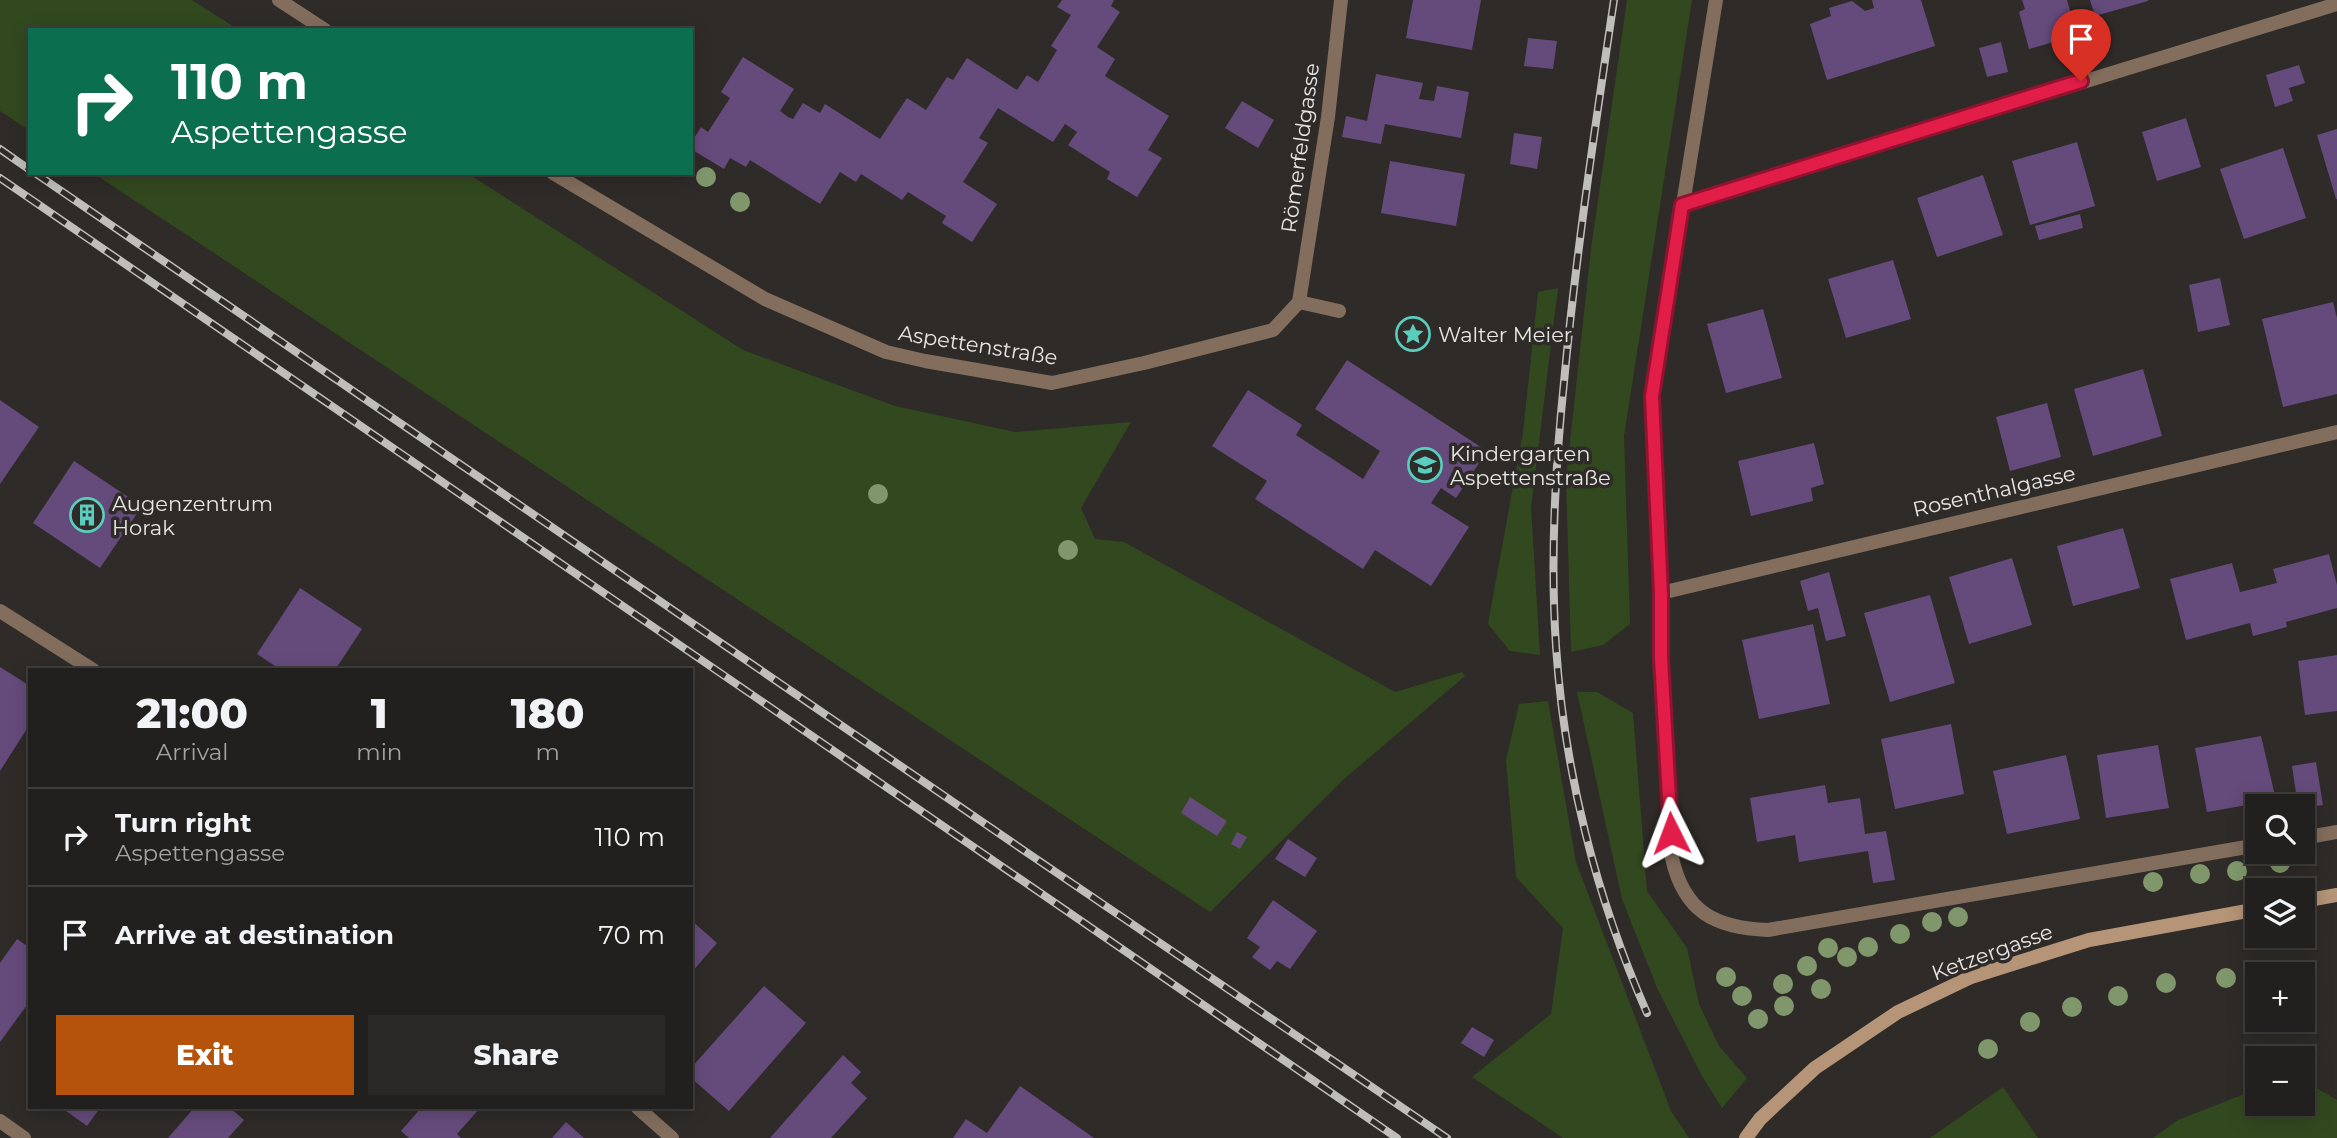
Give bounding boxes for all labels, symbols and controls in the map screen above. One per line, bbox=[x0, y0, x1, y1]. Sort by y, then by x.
pin bbox=[2051, 9, 2111, 81]
icon: arrive bbox=[2062, 20, 2100, 58]
text: 110 m bbox=[171, 52, 308, 111]
icon: right bbox=[56, 56, 147, 147]
street label: Römerfeldgasse bbox=[1276, 61, 1324, 235]
text: Aspettengasse bbox=[171, 112, 408, 151]
place icon: Walter Meier bbox=[1394, 315, 1432, 353]
street label: Aspettenstraße bbox=[897, 320, 1059, 370]
place label: Walter Meier bbox=[1438, 322, 1572, 347]
place label: Kindergarten Aspettenstraße bbox=[1450, 441, 1611, 490]
school or university icon: Kindergarten Aspettenstraße bbox=[1406, 446, 1444, 484]
street label: Rosenthalgasse bbox=[1910, 460, 2078, 522]
place label: Augenzentrum Horak bbox=[112, 491, 273, 540]
building icon: Augenzentrum Horak bbox=[68, 496, 106, 534]
text: 21:00 bbox=[136, 687, 248, 739]
text: 1 bbox=[371, 687, 388, 739]
text: 180 bbox=[511, 687, 585, 739]
text: Arrival bbox=[156, 738, 228, 766]
text: min bbox=[356, 738, 402, 766]
text: m bbox=[535, 738, 560, 766]
map controls bbox=[2245, 794, 2315, 1116]
button: search bbox=[2245, 794, 2315, 864]
position arrow bbox=[1634, 796, 1708, 870]
text: Turn right bbox=[115, 807, 251, 839]
icon: right bbox=[56, 818, 94, 856]
text: 110 m bbox=[595, 821, 665, 853]
text: Aspettengasse bbox=[115, 839, 285, 867]
button: layers bbox=[2245, 878, 2315, 948]
icon: arrive bbox=[56, 916, 94, 954]
text: Arrive at destination bbox=[115, 919, 394, 951]
text: 70 m bbox=[599, 919, 665, 951]
street label: Ketzergasse bbox=[1928, 919, 2056, 985]
button: + bbox=[2245, 962, 2315, 1032]
button: Exit bbox=[56, 1015, 354, 1095]
button: Share bbox=[368, 1015, 665, 1095]
button: − bbox=[2245, 1046, 2315, 1116]

